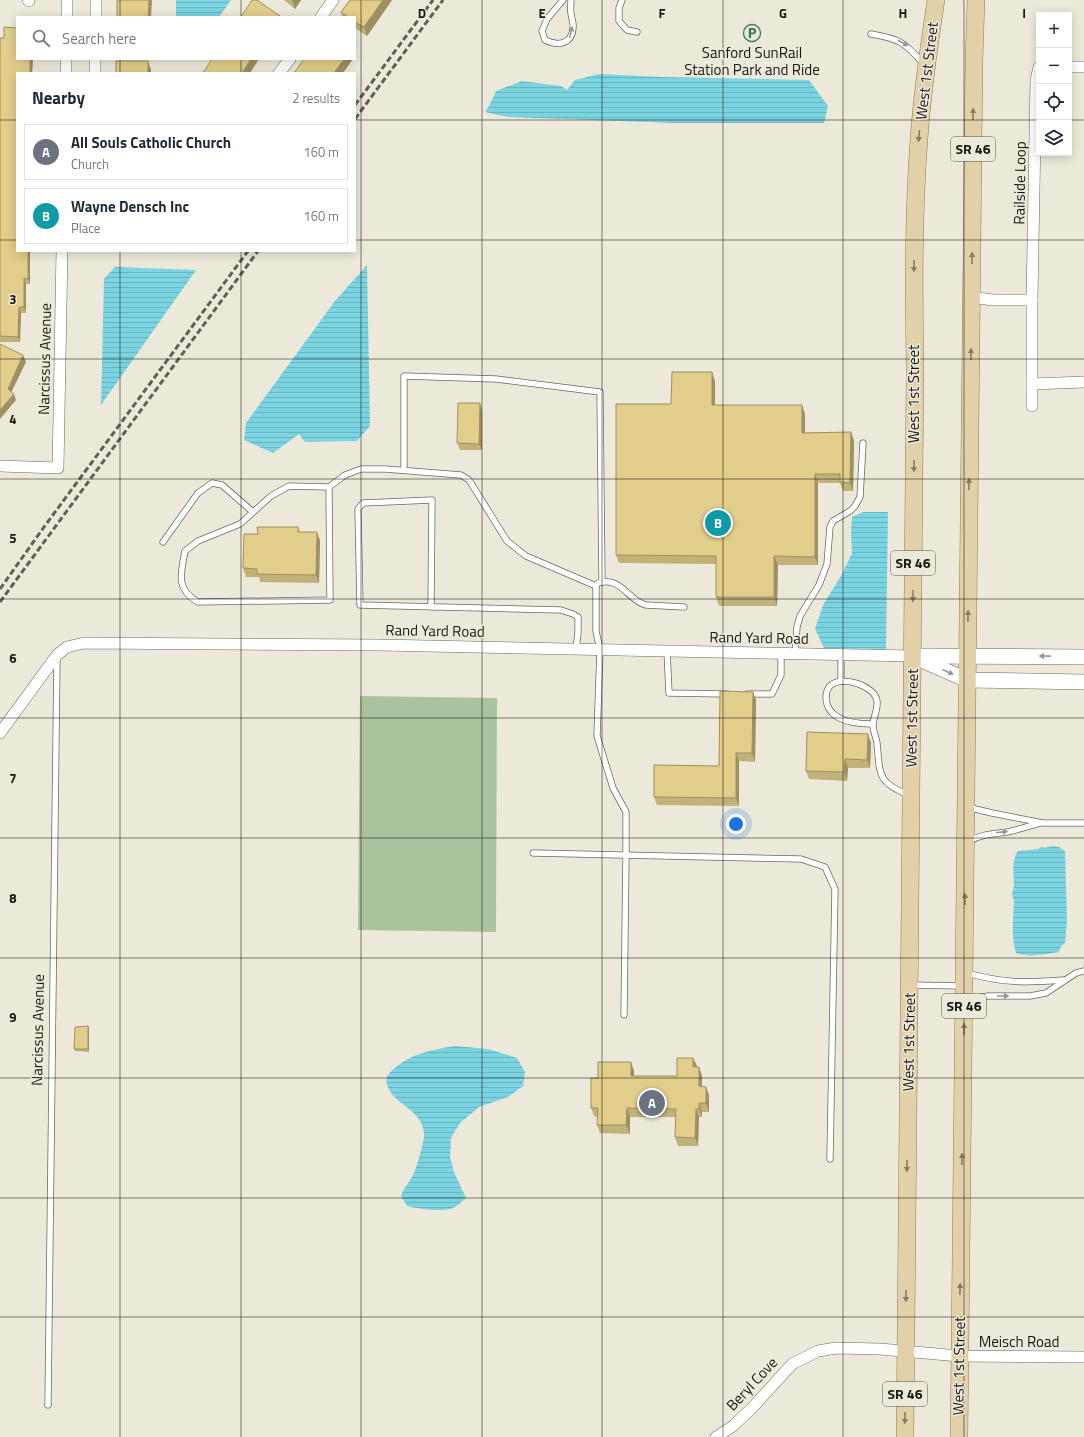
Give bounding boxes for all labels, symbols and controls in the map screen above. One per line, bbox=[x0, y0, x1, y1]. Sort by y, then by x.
text: D bbox=[418, 3, 426, 23]
text: E bbox=[538, 3, 546, 23]
text: F bbox=[659, 3, 666, 23]
text: G bbox=[779, 3, 787, 23]
text: H bbox=[899, 3, 907, 23]
text: I bbox=[1022, 3, 1026, 23]
map controls bbox=[1036, 12, 1072, 156]
button: + bbox=[1036, 12, 1072, 48]
search box bbox=[16, 16, 356, 60]
street label: West 1st Street bbox=[909, 20, 944, 121]
parking icon: Sanford SunRail Station Park and Ride bbox=[742, 23, 762, 43]
one-way arrow bbox=[569, 26, 575, 38]
icon: search bbox=[30, 27, 52, 49]
text: Search here bbox=[62, 27, 136, 50]
one-way arrow bbox=[897, 40, 909, 47]
place label: Sanford SunRail Station Park and Ride bbox=[684, 41, 820, 81]
button: − bbox=[1036, 48, 1072, 84]
button: locate bbox=[1036, 84, 1072, 120]
text: Nearby bbox=[32, 85, 85, 111]
text: 2 results bbox=[292, 88, 340, 108]
one-way arrow bbox=[970, 107, 976, 120]
button: layers bbox=[1036, 120, 1072, 156]
one-way arrow bbox=[916, 130, 923, 142]
text: All Souls Catholic Church bbox=[71, 131, 231, 154]
road number: SR 46 bbox=[951, 137, 995, 161]
street label: Railside Loop bbox=[1007, 141, 1032, 225]
text: A bbox=[42, 142, 50, 162]
text: 160 m bbox=[303, 142, 339, 162]
text: Church bbox=[71, 154, 109, 174]
text: Wayne Densch Inc bbox=[71, 195, 189, 218]
text: B bbox=[42, 206, 50, 226]
text: 160 m bbox=[303, 206, 339, 226]
text: Place bbox=[71, 218, 100, 238]
one-way arrow bbox=[969, 251, 975, 264]
one-way arrow bbox=[911, 260, 917, 273]
text: 3 bbox=[9, 289, 17, 309]
street label: Narcissus Avenue bbox=[32, 303, 57, 415]
street label: West 1st Street bbox=[902, 344, 925, 443]
one-way arrow bbox=[968, 347, 974, 360]
text: 4 bbox=[9, 409, 17, 429]
one-way arrow bbox=[911, 460, 917, 473]
one-way arrow bbox=[966, 477, 972, 490]
pin: B bbox=[705, 508, 731, 538]
text: 5 bbox=[9, 528, 17, 548]
road number: SR 46 bbox=[891, 551, 935, 575]
one-way arrow bbox=[910, 590, 916, 603]
one-way arrow bbox=[965, 609, 971, 622]
street label: Rand Yard Road bbox=[385, 618, 485, 643]
street label: Rand Yard Road bbox=[709, 625, 809, 650]
text: 6 bbox=[9, 648, 17, 668]
one-way arrow bbox=[1038, 653, 1051, 659]
street label: West 1st Street bbox=[899, 668, 924, 768]
one-way arrow bbox=[943, 669, 955, 675]
text: 7 bbox=[9, 768, 17, 788]
your location bbox=[726, 814, 746, 834]
one-way arrow bbox=[995, 829, 1008, 835]
text: 8 bbox=[9, 888, 17, 908]
one-way arrow bbox=[962, 892, 968, 905]
street label: Narcissus Avenue bbox=[25, 974, 50, 1086]
street label: West 1st Street bbox=[896, 992, 921, 1092]
one-way arrow bbox=[997, 993, 1010, 999]
road number: SR 46 bbox=[942, 994, 986, 1018]
text: 9 bbox=[9, 1007, 17, 1027]
one-way arrow bbox=[961, 1022, 967, 1035]
pin: A bbox=[639, 1088, 665, 1118]
one-way arrow bbox=[959, 1152, 965, 1165]
one-way arrow bbox=[904, 1160, 910, 1173]
one-way arrow bbox=[957, 1282, 963, 1295]
one-way arrow bbox=[903, 1290, 909, 1303]
street label: West 1st Street bbox=[946, 1316, 971, 1416]
street label: Meisch Road bbox=[979, 1330, 1059, 1353]
street label: Beryl Cove bbox=[721, 1352, 783, 1416]
road number: SR 46 bbox=[883, 1382, 927, 1406]
one-way arrow bbox=[902, 1412, 908, 1425]

